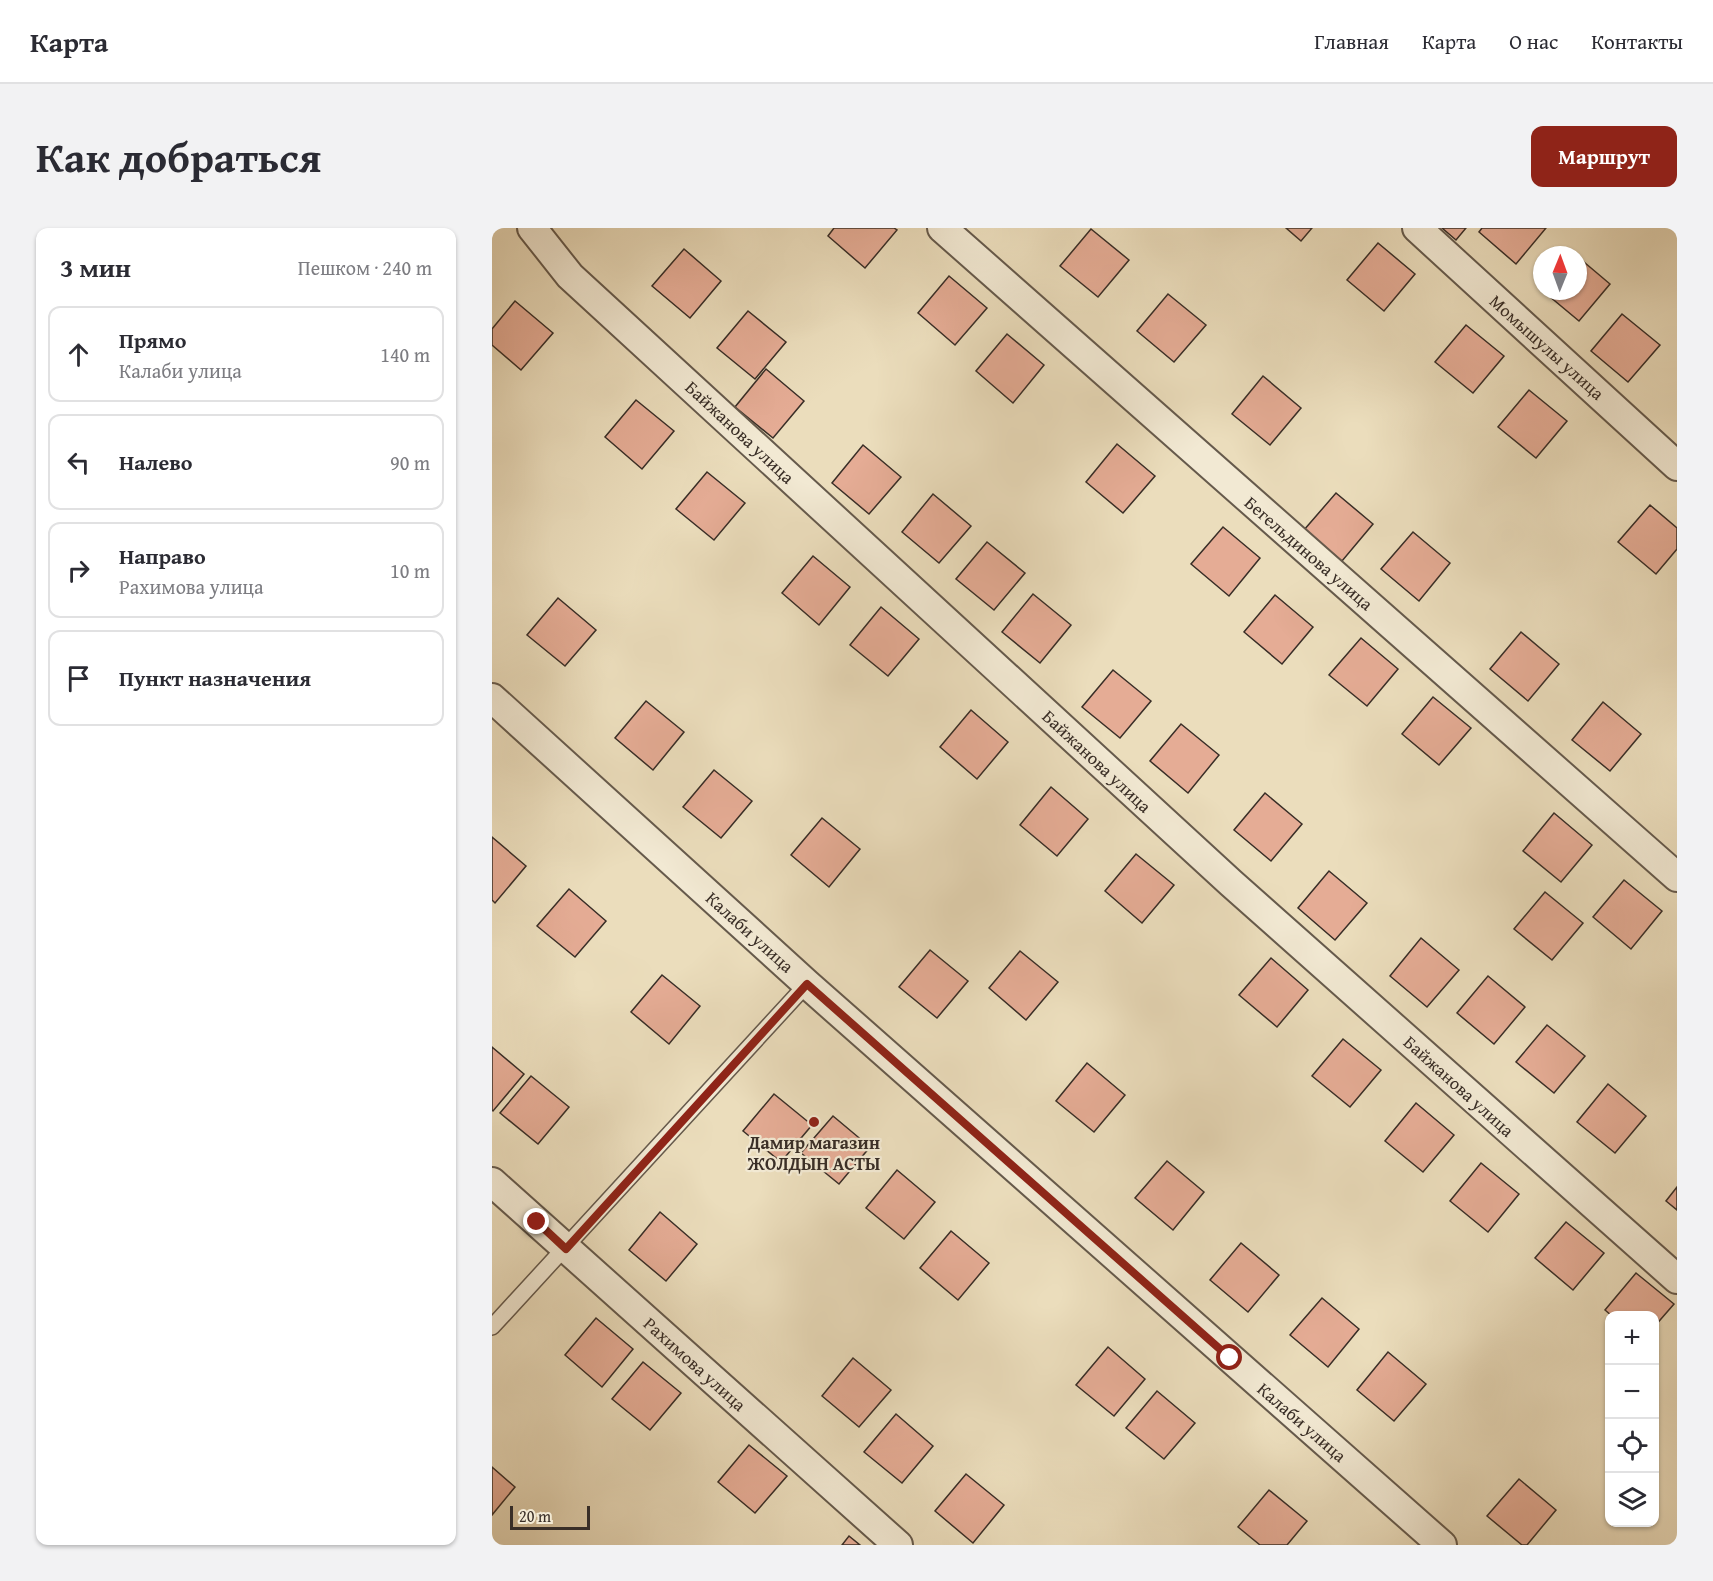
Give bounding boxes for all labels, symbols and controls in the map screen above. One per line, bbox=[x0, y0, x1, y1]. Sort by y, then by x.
text: Карта bbox=[30, 21, 108, 62]
text: Главная bbox=[1314, 26, 1389, 57]
text: Карта bbox=[1422, 26, 1476, 57]
text: О нас bbox=[1509, 26, 1558, 57]
text: Контакты bbox=[1591, 26, 1683, 57]
text: Как добраться bbox=[36, 126, 321, 187]
button: Маршрут bbox=[1531, 126, 1677, 187]
north arrow bbox=[1533, 246, 1587, 300]
text: 3 мин bbox=[60, 248, 131, 287]
text: Пешком · 240 m bbox=[298, 253, 432, 282]
street label: Момышулы улица bbox=[1483, 288, 1611, 406]
text: Прямо bbox=[119, 324, 186, 356]
icon: ahead bbox=[62, 338, 95, 371]
text: 140 m bbox=[380, 340, 430, 369]
text: Калаби улица bbox=[119, 356, 242, 385]
street label: Байжанова улица bbox=[679, 374, 801, 490]
icon: left bbox=[62, 446, 95, 479]
text: Налево bbox=[119, 446, 192, 478]
text: 90 m bbox=[390, 448, 430, 477]
street label: Бегельдинова улица bbox=[1239, 489, 1380, 617]
text: Направо bbox=[119, 540, 206, 572]
icon: right bbox=[62, 554, 95, 587]
text: 10 m bbox=[390, 556, 430, 585]
text: Рахимова улица bbox=[119, 572, 264, 601]
icon: arrive bbox=[62, 662, 95, 695]
text: Пункт назначения bbox=[119, 662, 311, 694]
street label: Байжанова улица bbox=[1036, 703, 1158, 819]
street label: Калаби улица bbox=[700, 885, 800, 979]
street label: Байжанова улица bbox=[1398, 1029, 1521, 1143]
marker: Дамир магазин ЖОЛДЫН АСТЫ bbox=[807, 1115, 821, 1129]
place label: Дамир магазин ЖОЛДЫН АСТЫ bbox=[747, 1129, 880, 1177]
route end bbox=[523, 1208, 549, 1234]
street label: Рахимова улица bbox=[638, 1310, 753, 1418]
map controls bbox=[1605, 1311, 1659, 1527]
button: + bbox=[1605, 1311, 1659, 1365]
route start bbox=[1216, 1344, 1242, 1370]
button: − bbox=[1605, 1365, 1659, 1419]
street label: Калаби улица bbox=[1251, 1376, 1353, 1469]
button: locate bbox=[1605, 1419, 1659, 1473]
button: layers bbox=[1605, 1473, 1659, 1527]
scale bar bbox=[510, 1503, 590, 1530]
text: 20 m bbox=[519, 1504, 551, 1528]

